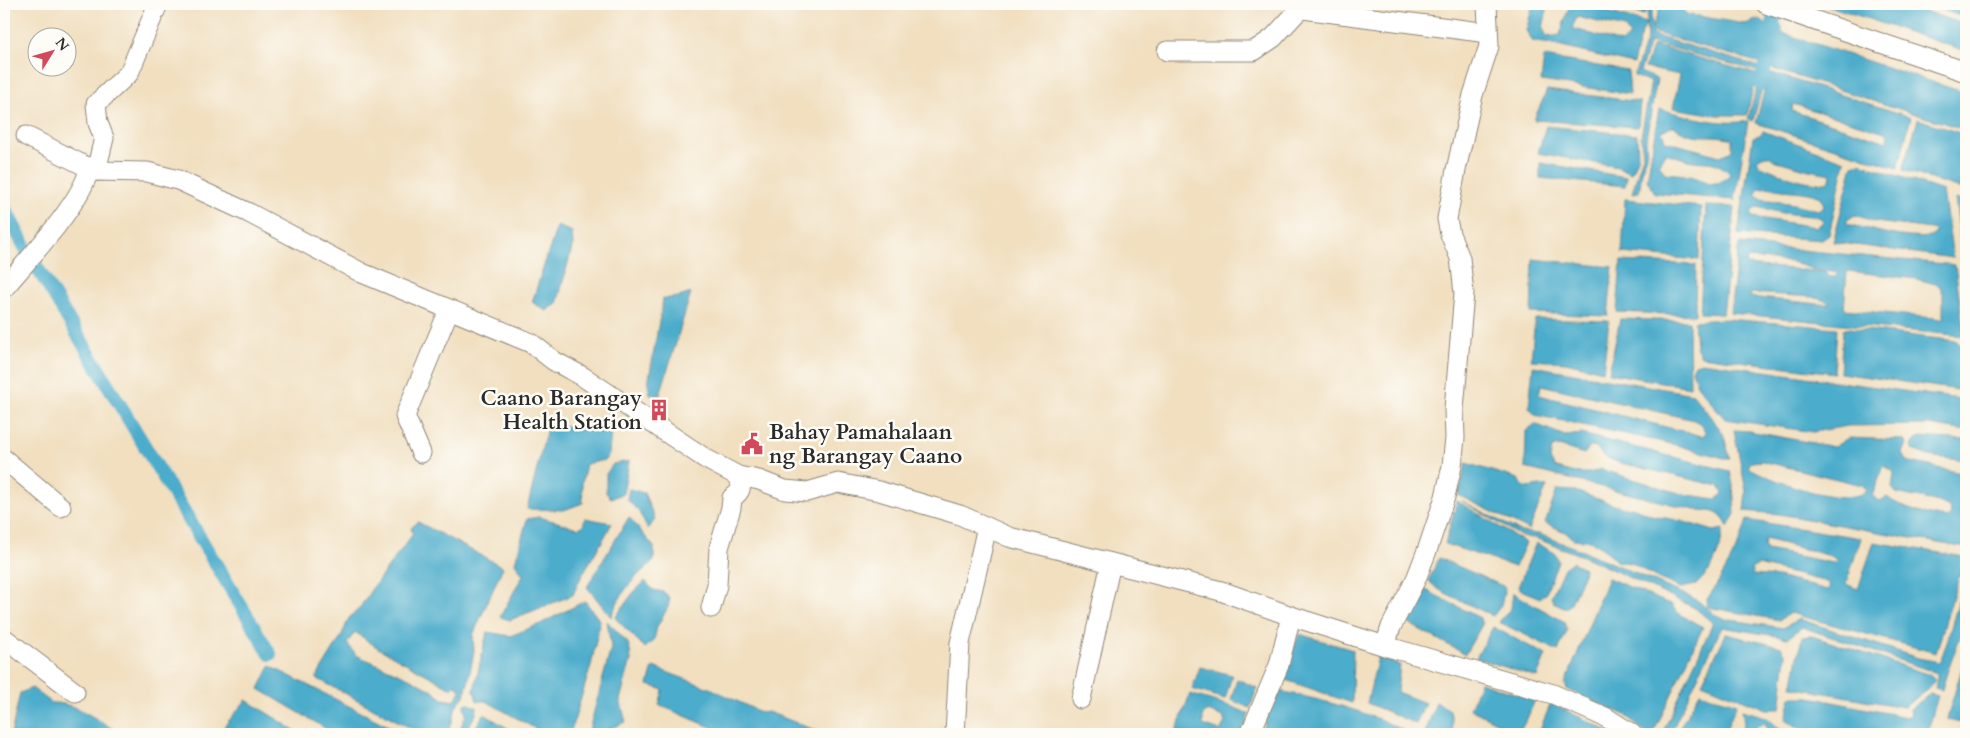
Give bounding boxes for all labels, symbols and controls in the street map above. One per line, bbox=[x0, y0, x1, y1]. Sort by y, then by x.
north arrow bbox=[28, 28, 78, 78]
text: N bbox=[51, 34, 73, 55]
place label: Caano Barangay Health Station bbox=[481, 384, 642, 437]
building icon: Caano Barangay Health Station bbox=[646, 397, 672, 423]
place label: Bahay Pamahalaan ng Barangay Caano bbox=[769, 418, 962, 471]
public building icon: Bahay Pamahalaan ng Barangay Caano bbox=[739, 431, 765, 457]

